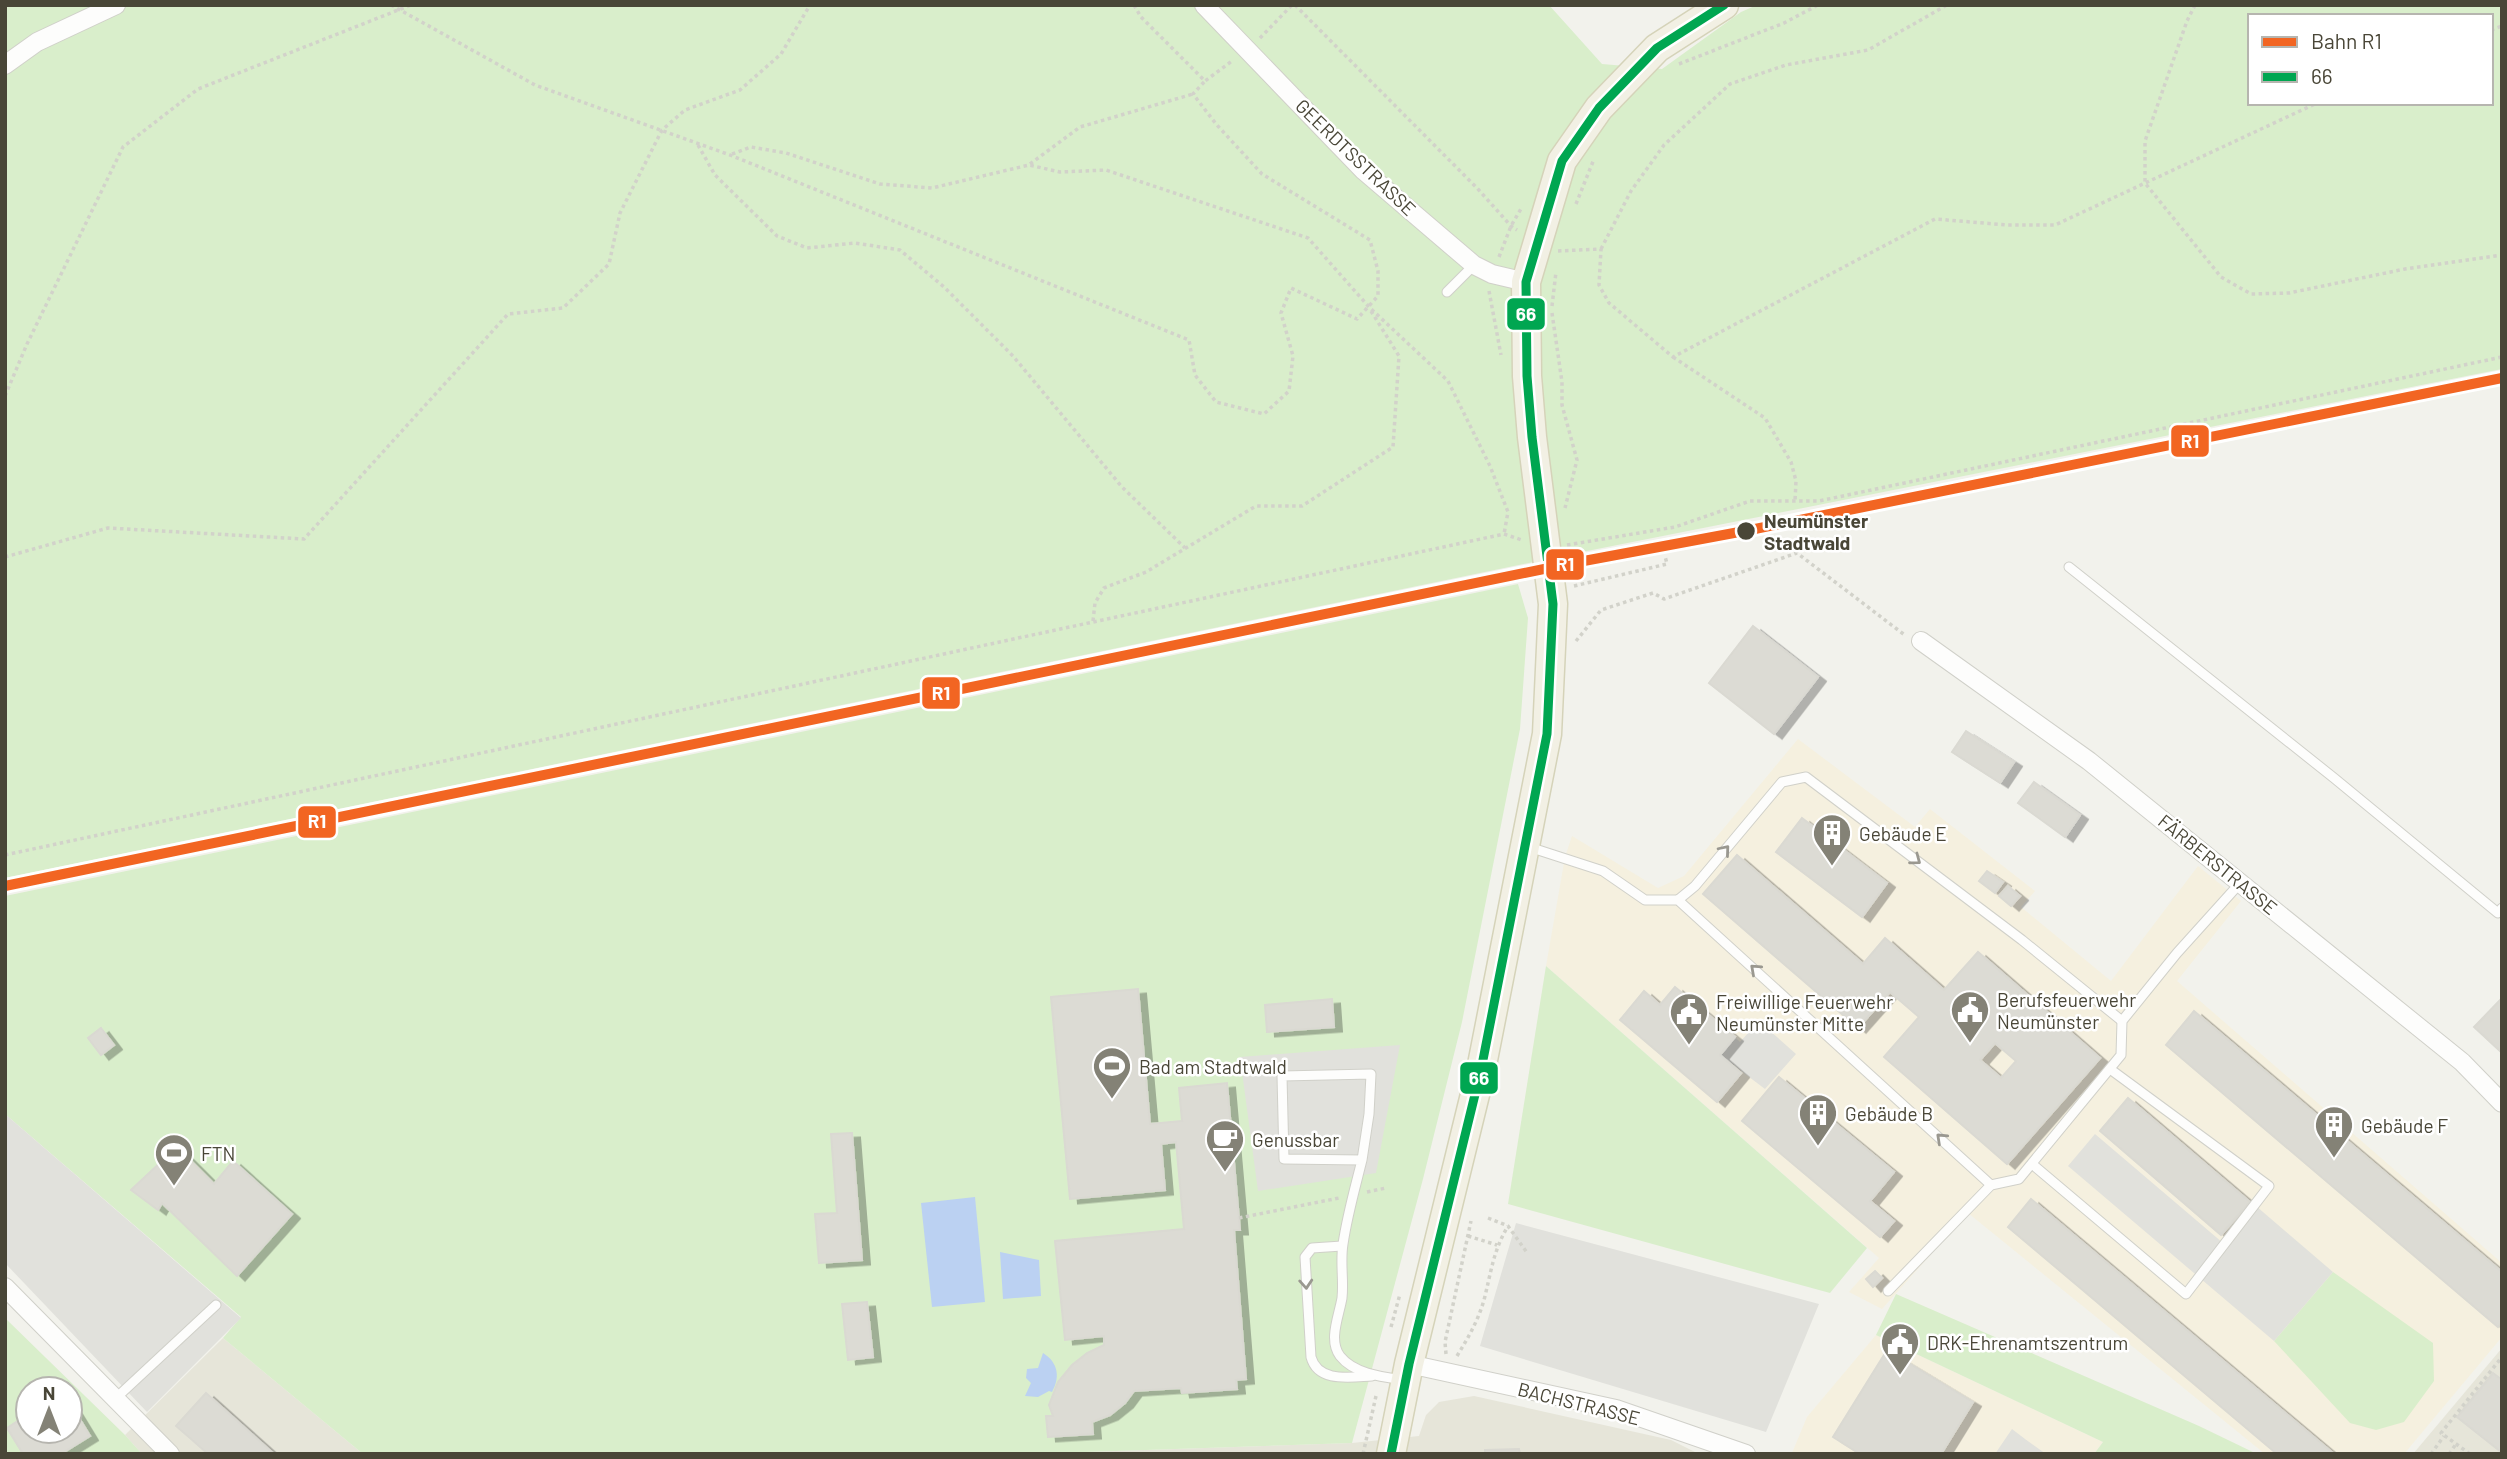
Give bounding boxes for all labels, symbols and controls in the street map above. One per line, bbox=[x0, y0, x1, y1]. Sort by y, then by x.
legend bbox=[2248, 14, 2493, 105]
text: Bahn R1 bbox=[2311, 28, 2382, 53]
text: 66 bbox=[2311, 63, 2333, 88]
street label: GEERDTSSTRASSE bbox=[1291, 94, 1421, 220]
line badge: 66 bbox=[1506, 297, 1546, 331]
text: 66 bbox=[1516, 302, 1536, 325]
line badge: R1 bbox=[2170, 424, 2210, 458]
text: R1 bbox=[2181, 429, 2199, 452]
place label: Neumünster Stadtwald bbox=[1764, 509, 1869, 554]
marker: Neumünster Stadtwald bbox=[1735, 520, 1757, 542]
line badge: R1 bbox=[1545, 548, 1585, 581]
text: R1 bbox=[1556, 552, 1574, 575]
line badge: R1 bbox=[921, 676, 961, 710]
text: R1 bbox=[932, 681, 950, 704]
line badge: R1 bbox=[297, 805, 337, 839]
text: R1 bbox=[308, 809, 326, 832]
street label: FÄRBERSTRASSE bbox=[2154, 809, 2282, 919]
building icon: Gebäude E bbox=[1811, 812, 1853, 867]
place label: Gebäude E bbox=[1859, 822, 1947, 845]
one-way arrow bbox=[1717, 846, 1729, 859]
one-way arrow bbox=[1908, 852, 1921, 865]
one-way arrow bbox=[1750, 964, 1763, 977]
place label: Berufsfeuerwehr Neumünster bbox=[1997, 988, 2136, 1033]
public building icon: Berufsfeuerwehr Neumünster bbox=[1949, 989, 1991, 1044]
place label: Freiwillige Feuerwehr Neumünster Mitte bbox=[1716, 990, 1893, 1035]
public building icon: Freiwillige Feuerwehr Neumünster Mitte bbox=[1668, 991, 1710, 1046]
sports icon: Bad am Stadtwald bbox=[1091, 1045, 1133, 1100]
place label: Bad am Stadtwald bbox=[1139, 1055, 1287, 1078]
line badge: 66 bbox=[1459, 1061, 1499, 1095]
text: 66 bbox=[1469, 1066, 1489, 1089]
building icon: Gebäude B bbox=[1797, 1092, 1839, 1147]
place label: Gebäude B bbox=[1845, 1102, 1933, 1125]
building icon: Gebäude F bbox=[2313, 1104, 2355, 1159]
place label: Gebäude F bbox=[2361, 1114, 2448, 1137]
cafe icon: Genussbar bbox=[1204, 1118, 1246, 1173]
place label: Genussbar bbox=[1252, 1128, 1339, 1151]
sports icon: FTN bbox=[153, 1132, 195, 1187]
one-way arrow bbox=[1936, 1134, 1949, 1147]
place label: FTN bbox=[201, 1142, 235, 1165]
one-way arrow bbox=[1298, 1279, 1313, 1290]
public building icon: DRK-Ehrenamtszentrum bbox=[1879, 1321, 1921, 1376]
place label: DRK-Ehrenamtszentrum bbox=[1927, 1331, 2128, 1354]
north arrow bbox=[14, 1375, 84, 1445]
street label: BACHSTRASSE bbox=[1516, 1377, 1642, 1429]
text: N bbox=[43, 1381, 55, 1404]

